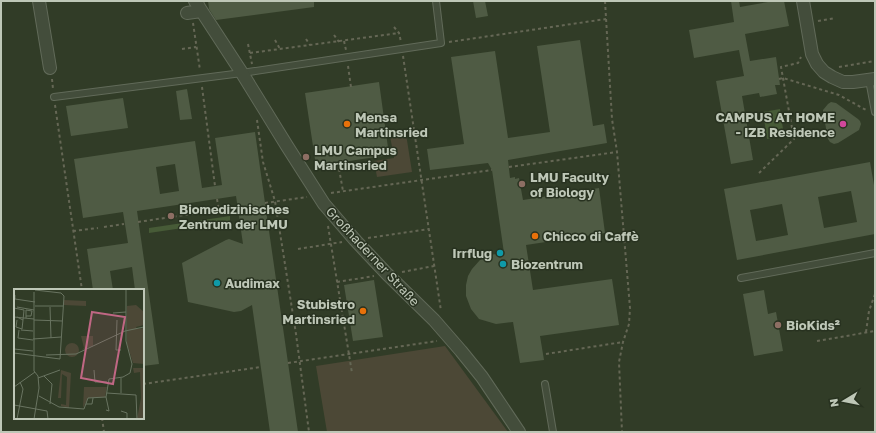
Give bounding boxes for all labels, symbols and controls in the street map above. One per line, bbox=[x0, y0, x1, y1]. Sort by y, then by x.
place label: Mensa Martinsried bbox=[355, 109, 428, 140]
place label: CAMPUS AT HOME - IZB Residence bbox=[715, 109, 835, 140]
marker: Mensa Martinsried bbox=[342, 119, 352, 129]
marker: CAMPUS AT HOME - IZB Residence bbox=[838, 119, 848, 129]
place label: LMU Campus Martinsried bbox=[314, 142, 397, 173]
marker: LMU Campus Martinsried bbox=[301, 152, 311, 162]
place label: LMU Faculty of Biology bbox=[530, 169, 609, 200]
marker: LMU Faculty of Biology bbox=[517, 179, 527, 189]
place label: Biomedizinisches Zentrum der LMU bbox=[179, 201, 289, 232]
street label: Großhaderner Straße bbox=[323, 203, 423, 309]
marker: Biomedizinisches Zentrum der LMU bbox=[166, 211, 176, 221]
place label: Chicco di Caffè bbox=[543, 228, 639, 244]
marker: Chicco di Caffè bbox=[530, 231, 540, 241]
place label: Irrflug bbox=[452, 245, 492, 261]
marker: Irrflug bbox=[495, 248, 505, 258]
place label: Biozentrum bbox=[511, 256, 583, 272]
marker: Biozentrum bbox=[498, 259, 508, 269]
place label: Audimax bbox=[225, 275, 280, 291]
marker: Audimax bbox=[212, 278, 222, 288]
inset map bbox=[14, 289, 144, 419]
place label: Stubistro Martinsried bbox=[282, 296, 355, 327]
marker: Stubistro Martinsried bbox=[358, 306, 368, 316]
place label: BioKids² bbox=[786, 317, 840, 333]
marker: BioKids² bbox=[773, 320, 783, 330]
north arrow bbox=[824, 381, 864, 421]
text: N bbox=[827, 398, 841, 408]

